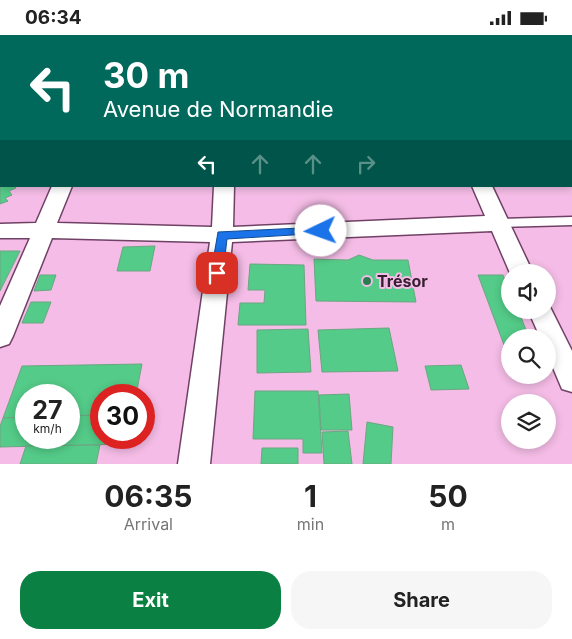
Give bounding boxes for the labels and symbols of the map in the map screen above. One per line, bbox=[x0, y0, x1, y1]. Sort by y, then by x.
position arrow bbox=[294, 204, 346, 256]
pin bbox=[196, 252, 238, 294]
place label: Trésor bbox=[377, 271, 428, 291]
marker: Trésor bbox=[361, 275, 373, 287]
speed limit sign: 30 bbox=[90, 384, 155, 449]

